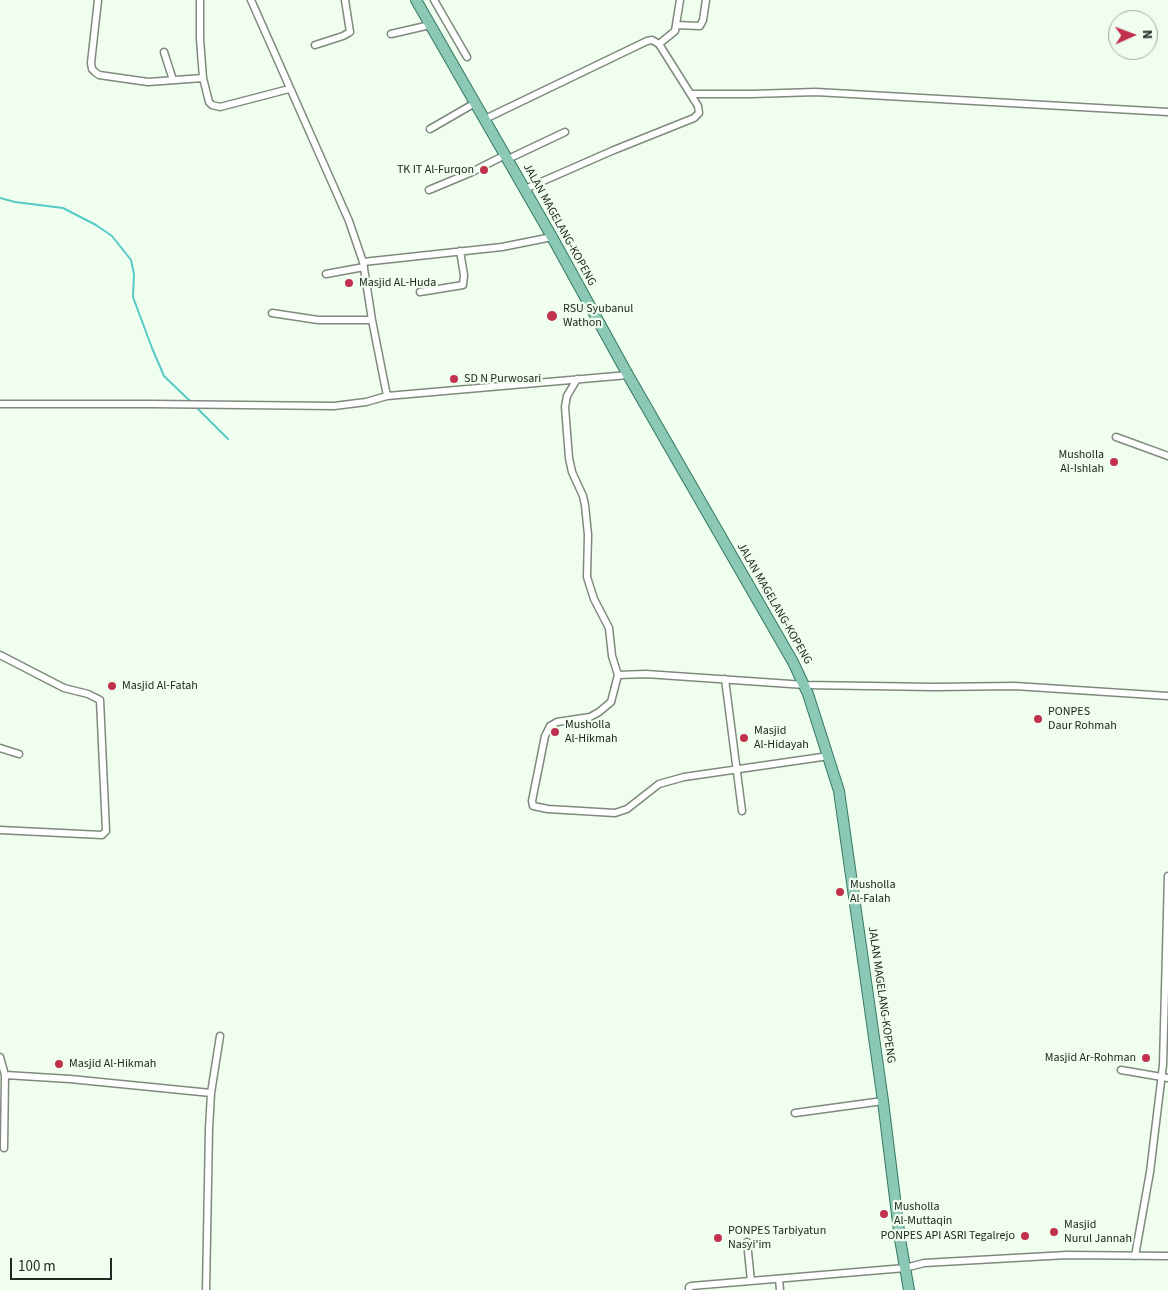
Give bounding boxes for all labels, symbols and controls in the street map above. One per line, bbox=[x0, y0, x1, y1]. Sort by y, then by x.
north arrow bbox=[1108, 10, 1158, 60]
text: N bbox=[1137, 30, 1157, 40]
street label: JALAN MAGELANG-KOPENG bbox=[519, 161, 599, 289]
place label: TK IT Al-Furqon bbox=[397, 163, 474, 177]
marker: TK IT Al-Furqon bbox=[478, 164, 490, 176]
place label: Masjid AL-Huda bbox=[359, 276, 436, 290]
marker: Masjid AL-Huda bbox=[343, 277, 355, 289]
place label: RSU Syubanul Wathon bbox=[563, 302, 633, 330]
marker: RSU Syubanul Wathon bbox=[545, 309, 559, 323]
place label: SD N Purwosari bbox=[464, 372, 541, 386]
marker: SD N Purwosari bbox=[448, 373, 460, 385]
place label: Musholla Al-Ishlah bbox=[1059, 448, 1104, 476]
marker: Musholla Al-Ishlah bbox=[1108, 456, 1120, 468]
street label: JALAN MAGELANG-KOPENG bbox=[733, 541, 815, 667]
place label: Masjid Al-Fatah bbox=[122, 679, 198, 693]
marker: Masjid Al-Fatah bbox=[106, 680, 118, 692]
place label: PONPES Daur Rohmah bbox=[1048, 705, 1117, 733]
marker: PONPES Daur Rohmah bbox=[1032, 713, 1044, 725]
place label: Musholla Al-Hikmah bbox=[565, 718, 618, 746]
place label: Masjid Al-Hidayah bbox=[754, 724, 809, 752]
marker: Musholla Al-Hikmah bbox=[549, 726, 561, 738]
marker: Masjid Al-Hidayah bbox=[738, 732, 750, 744]
place label: Musholla Al-Falah bbox=[850, 878, 895, 906]
marker: Musholla Al-Falah bbox=[834, 886, 846, 898]
street label: JALAN MAGELANG-KOPENG bbox=[864, 926, 898, 1064]
place label: Masjid Ar-Rohman bbox=[1045, 1051, 1136, 1065]
marker: Masjid Ar-Rohman bbox=[1140, 1052, 1152, 1064]
place label: Masjid Al-Hikmah bbox=[69, 1057, 156, 1071]
marker: Masjid Al-Hikmah bbox=[53, 1058, 65, 1070]
place label: Musholla Al-Muttaqin bbox=[894, 1200, 952, 1228]
marker: Musholla Al-Muttaqin bbox=[878, 1208, 890, 1220]
place label: Masjid Nurul Jannah bbox=[1064, 1218, 1132, 1246]
place label: PONPES Tarbiyatun Nasyi'im bbox=[728, 1224, 826, 1252]
marker: Masjid Nurul Jannah bbox=[1048, 1226, 1060, 1238]
place label: PONPES API ASRI Tegalrejo bbox=[880, 1229, 1015, 1243]
marker: PONPES API ASRI Tegalrejo bbox=[1019, 1230, 1031, 1242]
marker: PONPES Tarbiyatun Nasyi'im bbox=[712, 1232, 724, 1244]
scale bar bbox=[12, 1248, 115, 1280]
text: 100 m bbox=[18, 1256, 56, 1277]

